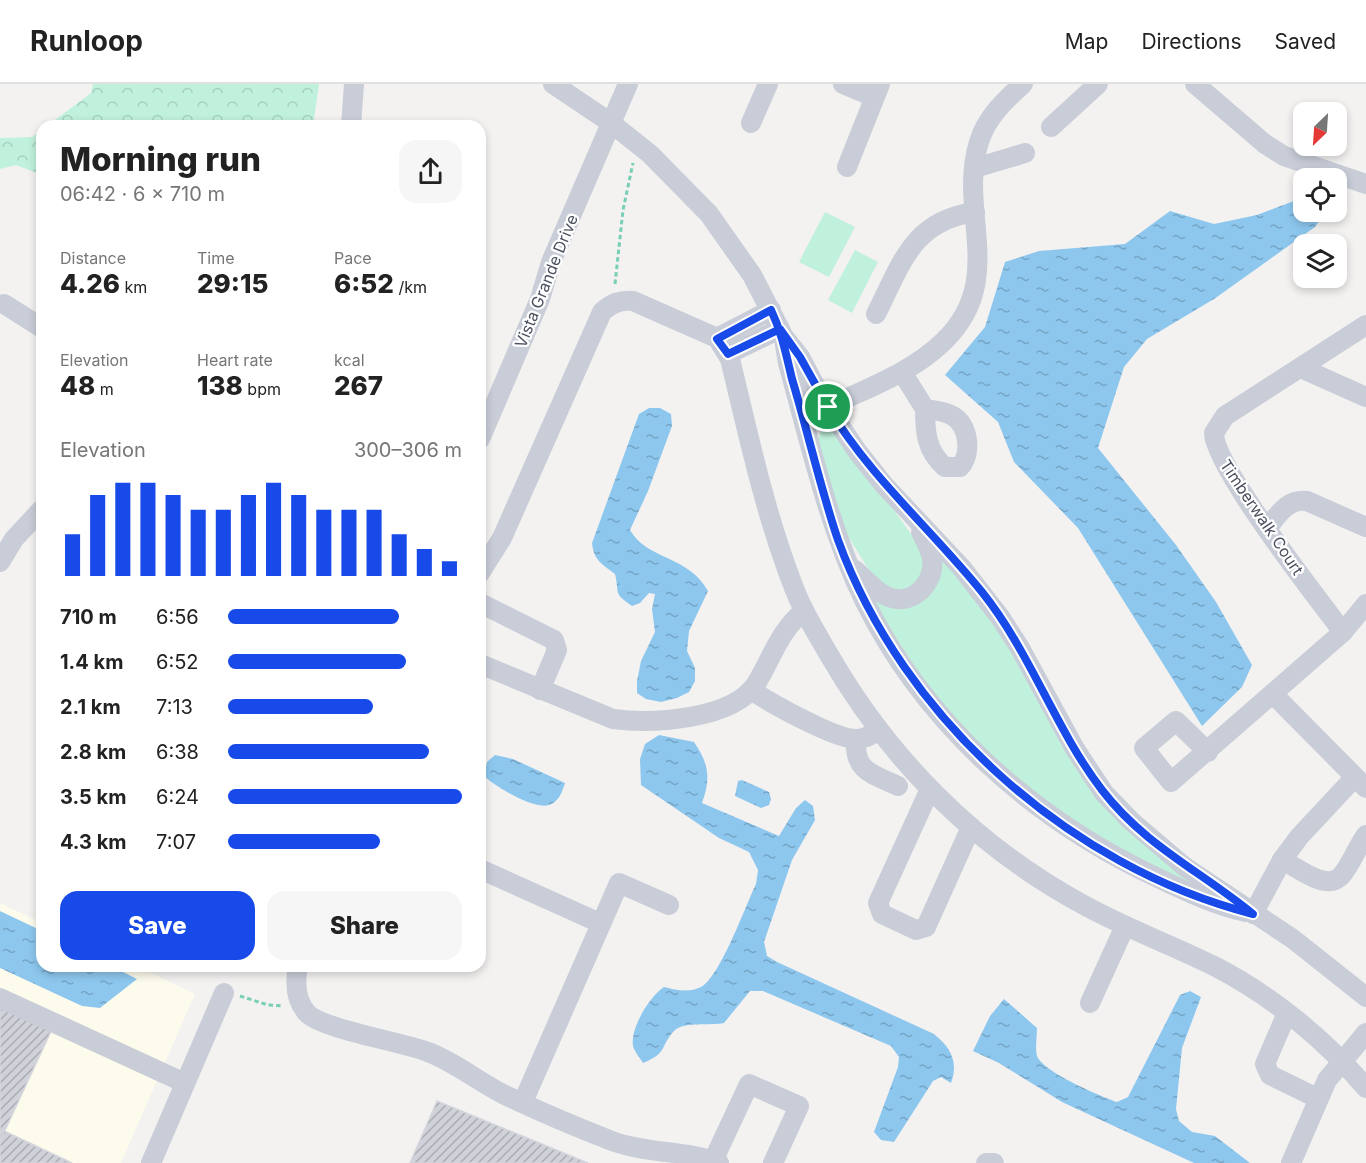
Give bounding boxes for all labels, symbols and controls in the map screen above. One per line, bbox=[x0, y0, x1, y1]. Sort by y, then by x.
text: Runloop bbox=[30, 24, 143, 58]
text: Map bbox=[1065, 29, 1108, 54]
text: Directions bbox=[1141, 29, 1242, 54]
text: Saved bbox=[1275, 29, 1336, 54]
north arrow bbox=[1293, 102, 1347, 156]
map controls bbox=[1293, 102, 1347, 288]
text: Morning run bbox=[60, 139, 261, 179]
button: share bbox=[399, 140, 462, 203]
button: locate bbox=[1293, 168, 1347, 222]
text: 06:42 · 6 × 710 m bbox=[60, 182, 225, 206]
street label: Vista Grande Drive bbox=[510, 211, 582, 351]
button: layers bbox=[1293, 234, 1347, 288]
text: Distance bbox=[60, 248, 126, 268]
text: Time bbox=[197, 248, 235, 268]
text: Pace bbox=[334, 248, 372, 268]
text: 4.26 bbox=[60, 268, 120, 299]
text: 29:15 bbox=[197, 268, 268, 299]
text: 6:52 bbox=[334, 268, 394, 299]
text: km bbox=[120, 277, 147, 297]
text: /km bbox=[394, 277, 427, 297]
text: Elevation bbox=[60, 350, 129, 370]
text: Heart rate bbox=[197, 350, 273, 370]
text: kcal bbox=[334, 350, 365, 370]
text: 48 bbox=[60, 370, 95, 401]
text: 138 bbox=[197, 370, 243, 401]
text: 267 bbox=[334, 370, 383, 401]
text: m bbox=[95, 379, 114, 399]
text: bpm bbox=[243, 379, 281, 399]
pin bbox=[802, 381, 853, 432]
icon: arrive bbox=[811, 390, 844, 423]
text: Elevation bbox=[60, 438, 146, 462]
text: 300–306 m bbox=[354, 438, 462, 462]
street label: Timberwalk Court bbox=[1216, 455, 1308, 579]
text: 710 m bbox=[60, 605, 117, 629]
text: 6:56 bbox=[156, 605, 199, 629]
text: 1.4 km bbox=[60, 650, 123, 674]
text: 6:52 bbox=[156, 650, 199, 674]
text: 2.1 km bbox=[60, 695, 121, 719]
text: 7:13 bbox=[156, 695, 193, 719]
text: 2.8 km bbox=[60, 740, 126, 764]
text: 6:38 bbox=[156, 740, 199, 764]
text: 3.5 km bbox=[60, 785, 126, 809]
text: 6:24 bbox=[156, 785, 199, 809]
text: 4.3 km bbox=[60, 830, 127, 854]
text: 7:07 bbox=[156, 830, 196, 854]
button: Save bbox=[60, 891, 255, 960]
button: Share bbox=[267, 891, 462, 960]

